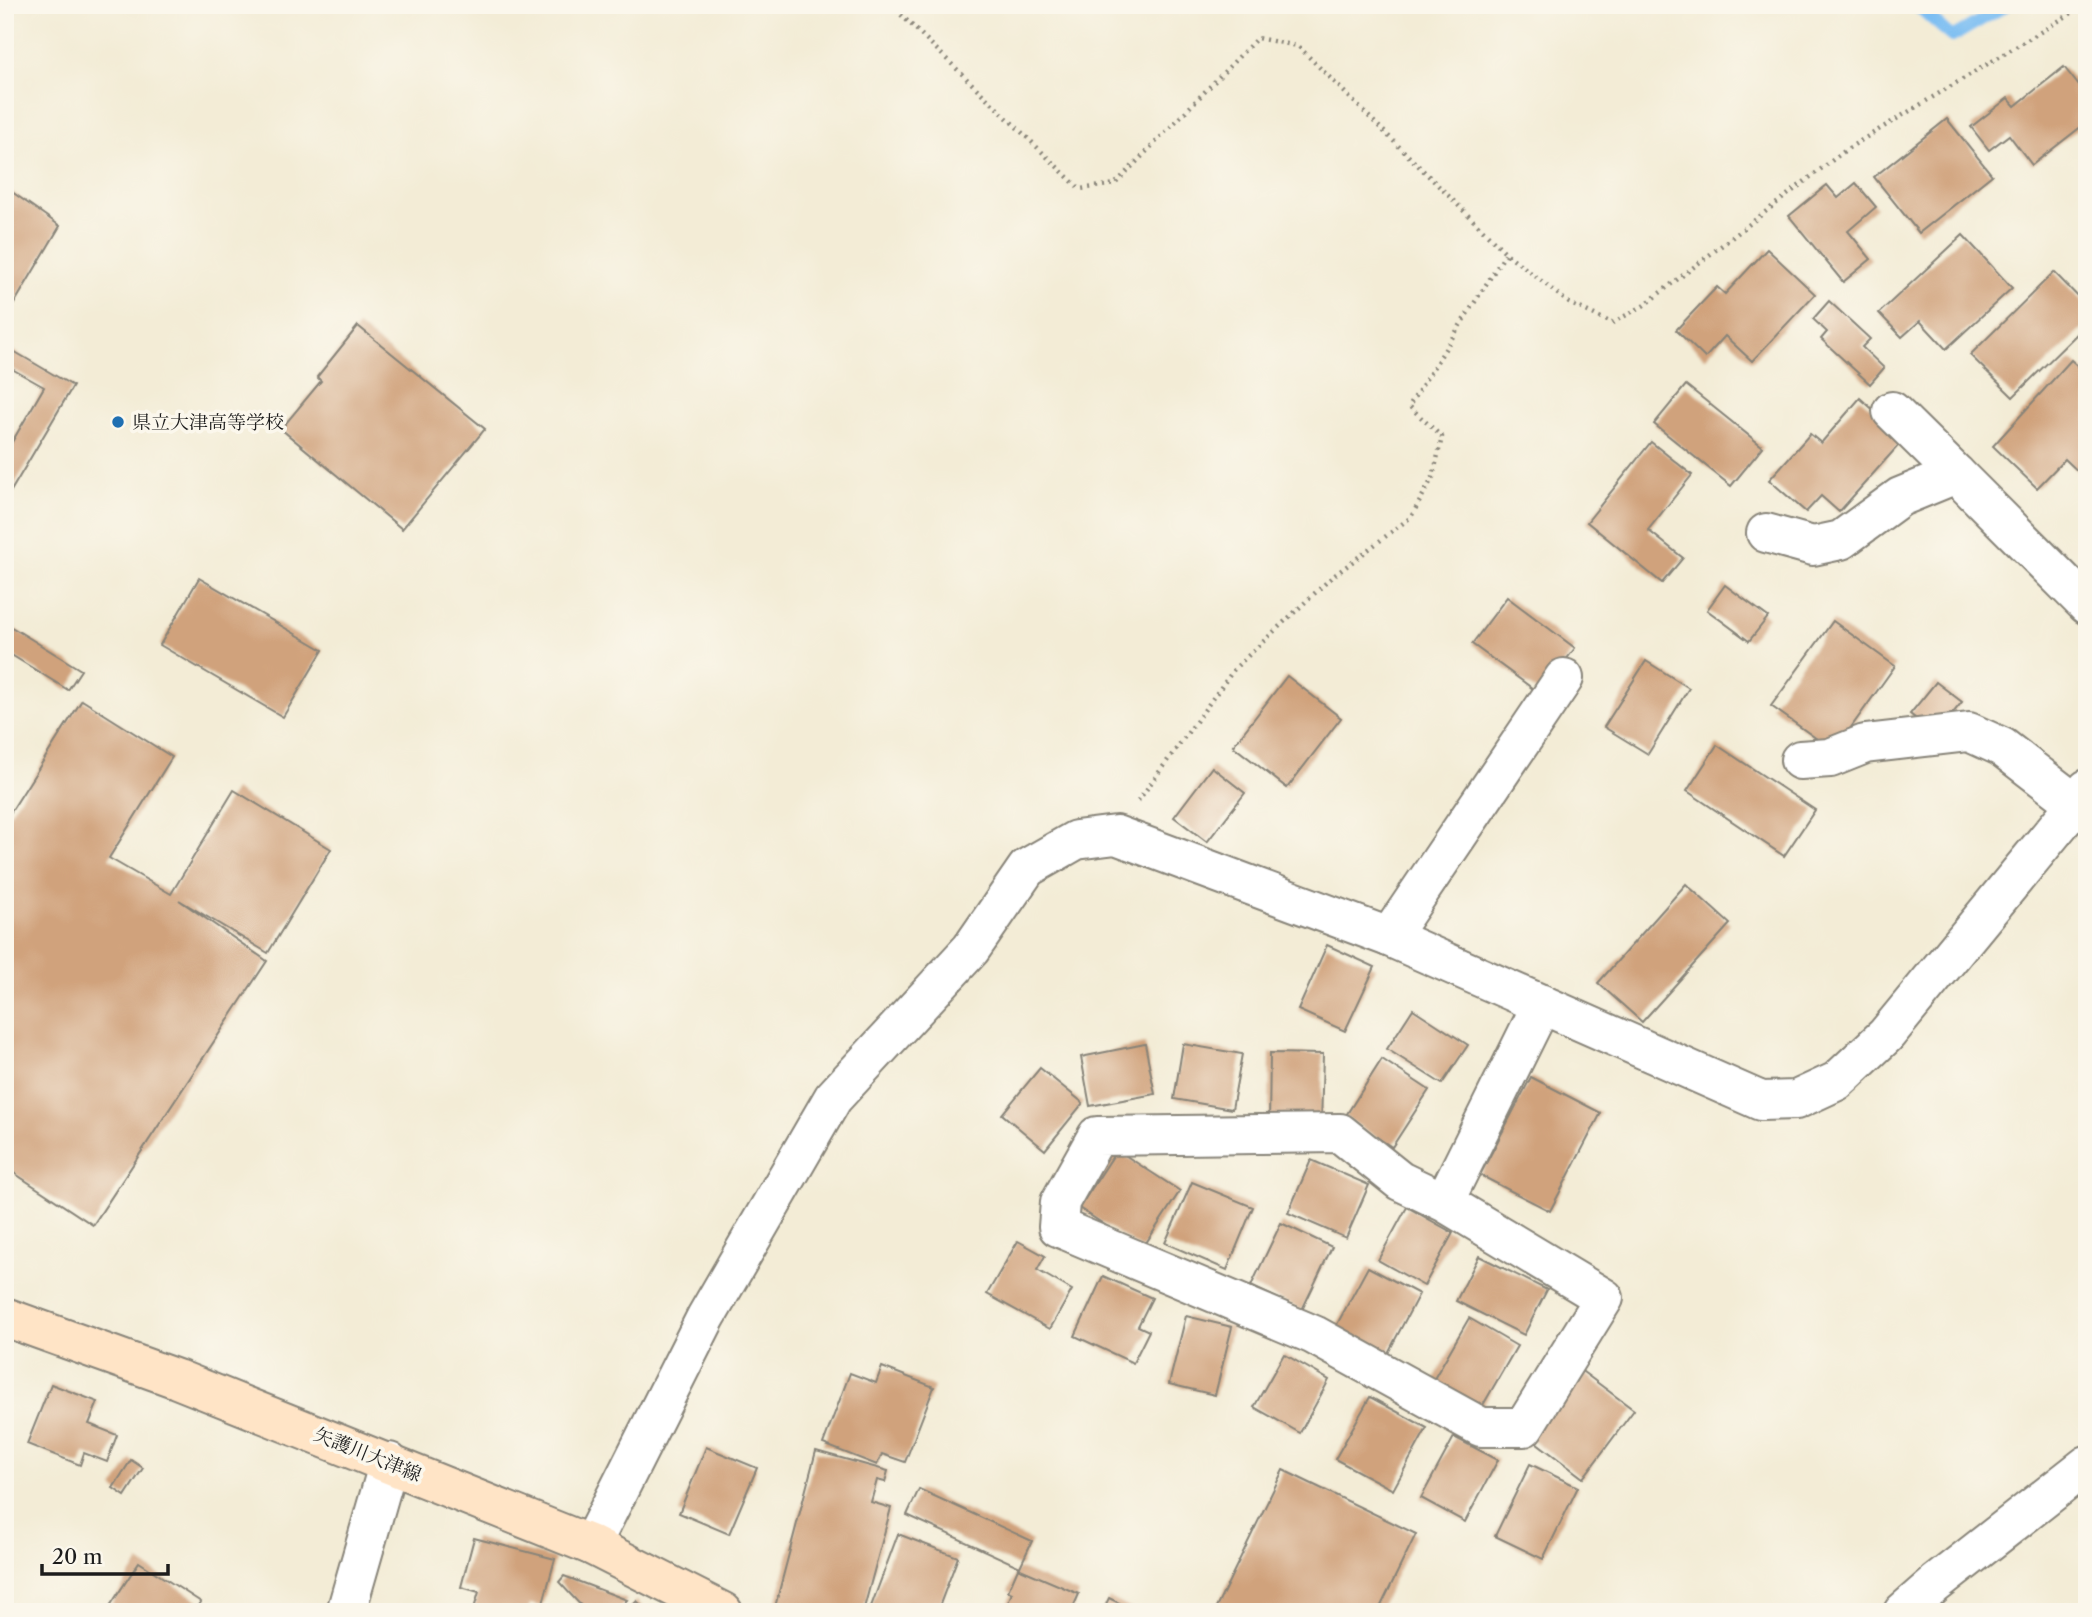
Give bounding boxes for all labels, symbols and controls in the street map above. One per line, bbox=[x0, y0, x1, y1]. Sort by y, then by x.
place label: 県立大津高等学校 bbox=[132, 411, 284, 434]
marker: 県立大津高等学校 bbox=[110, 414, 126, 430]
street label: 矢護川大津線 bbox=[311, 1422, 425, 1486]
scale bar bbox=[42, 1533, 168, 1577]
text: 20 m bbox=[52, 1544, 103, 1569]

